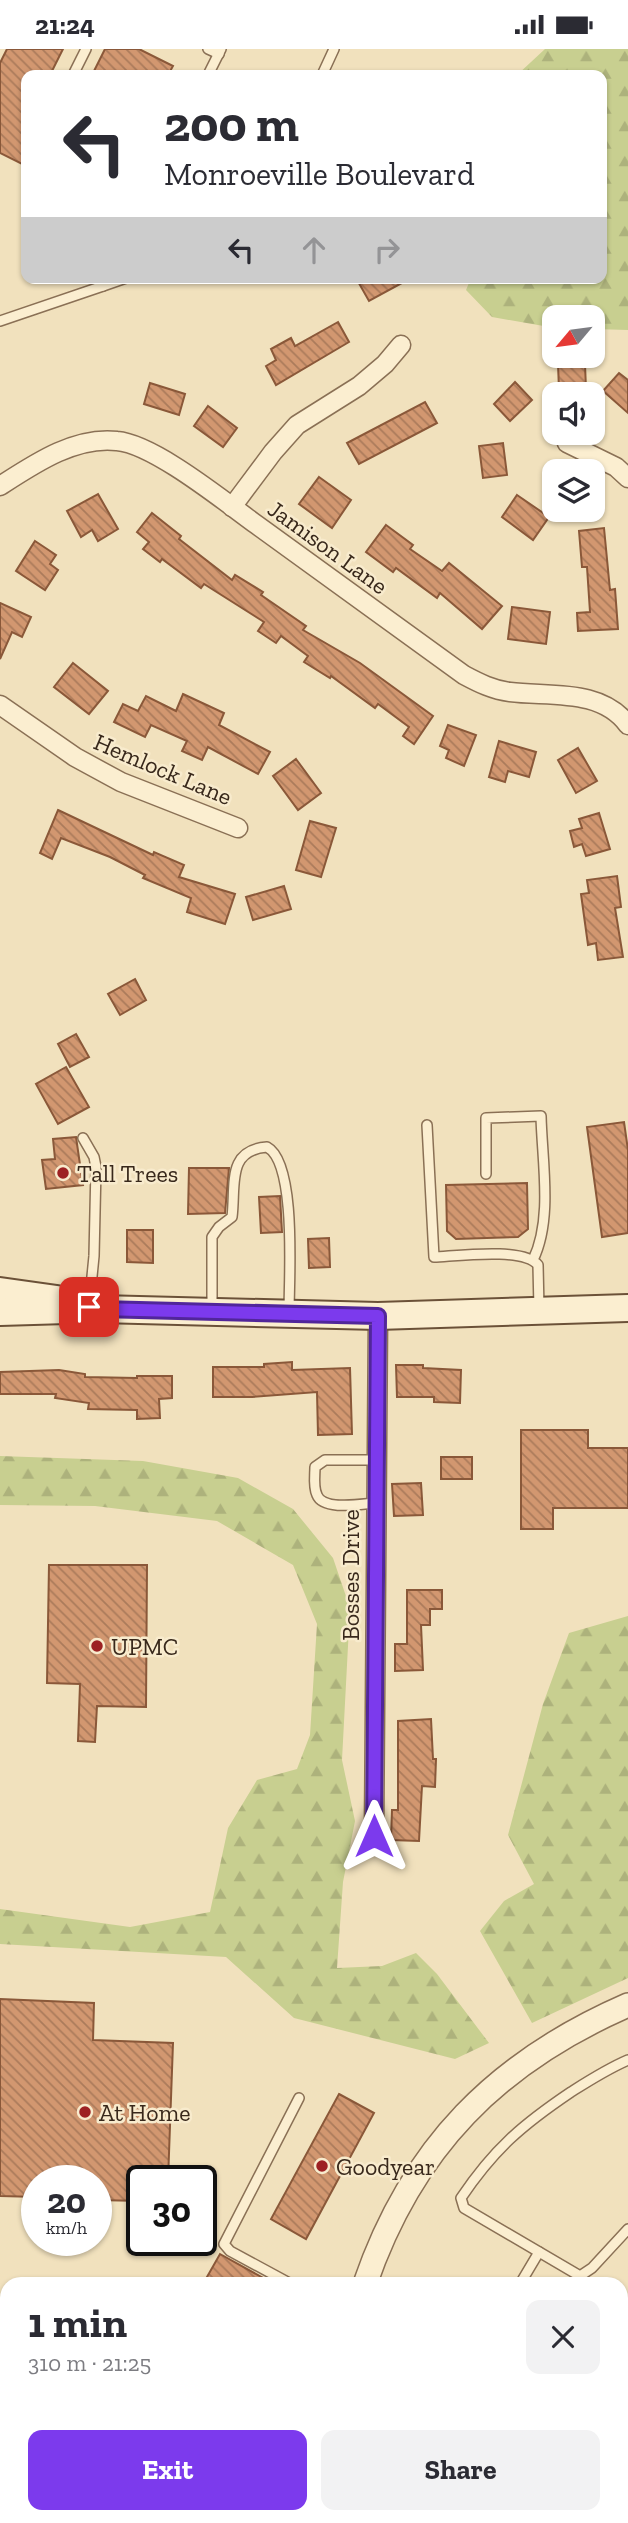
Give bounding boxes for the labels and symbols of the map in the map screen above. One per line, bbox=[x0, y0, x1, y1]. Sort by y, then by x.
north arrow bbox=[542, 305, 606, 367]
street label: Jamison Lane bbox=[262, 494, 394, 600]
street label: Hemlock Lane bbox=[90, 727, 236, 811]
place label: Tall Trees bbox=[77, 1159, 178, 1188]
marker: Tall Trees bbox=[55, 1165, 71, 1181]
pin bbox=[59, 1277, 119, 1337]
street label: Bosses Drive bbox=[336, 1509, 365, 1641]
place label: UPMC bbox=[111, 1632, 178, 1661]
marker: UPMC bbox=[89, 1638, 105, 1654]
position arrow bbox=[337, 1799, 411, 1873]
place label: At Home bbox=[99, 2098, 191, 2127]
marker: At Home bbox=[77, 2104, 93, 2120]
place label: Goodyear bbox=[336, 2152, 435, 2181]
marker: Goodyear bbox=[314, 2158, 330, 2174]
speed limit sign: 30 bbox=[126, 2165, 217, 2256]

